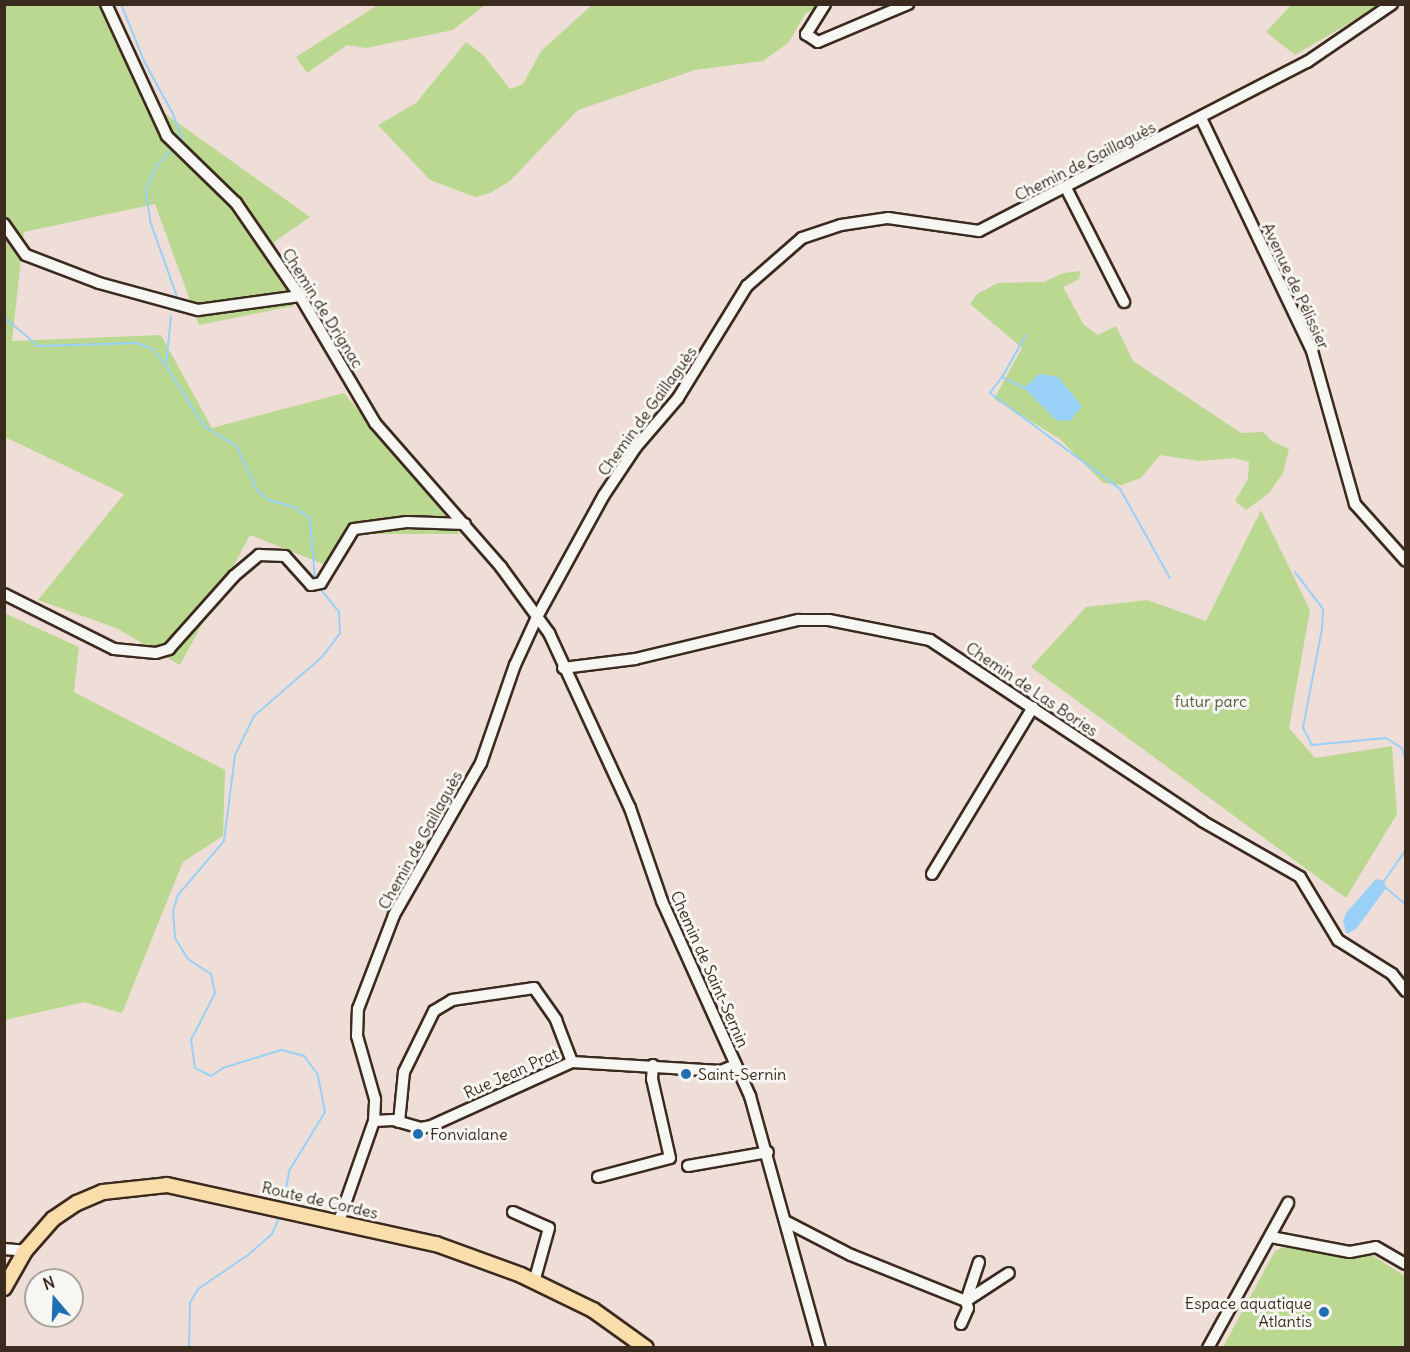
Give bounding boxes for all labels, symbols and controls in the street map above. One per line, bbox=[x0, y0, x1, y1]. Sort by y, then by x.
street label: Chemin de Gaillaguès bbox=[1011, 117, 1159, 205]
street label: Avenue de Pélissier bbox=[1258, 220, 1334, 352]
street label: Chemin de Drignac bbox=[278, 245, 368, 371]
street label: Chemin de Gaillaguès bbox=[594, 342, 700, 480]
street label: Chemin de Las Bories bbox=[962, 638, 1102, 740]
park label: futur parc bbox=[1175, 691, 1247, 711]
street label: Chemin de Gaillaguès bbox=[374, 767, 466, 913]
street label: Chemin de Saint-Sernin bbox=[667, 888, 753, 1050]
street label: Rue Jean Prat bbox=[461, 1044, 561, 1102]
place label: Saint-Sernin bbox=[698, 1064, 786, 1084]
marker: Saint-Sernin bbox=[679, 1067, 693, 1081]
place label: Fonvialane bbox=[430, 1124, 508, 1144]
marker: Fonvialane bbox=[411, 1127, 425, 1141]
street label: Route de Cordes bbox=[260, 1177, 380, 1223]
north arrow bbox=[24, 1268, 84, 1328]
text: N bbox=[40, 1272, 57, 1294]
place label: Espace aquatique Atlantis bbox=[1185, 1293, 1312, 1331]
marker: Espace aquatique Atlantis bbox=[1317, 1305, 1331, 1319]

